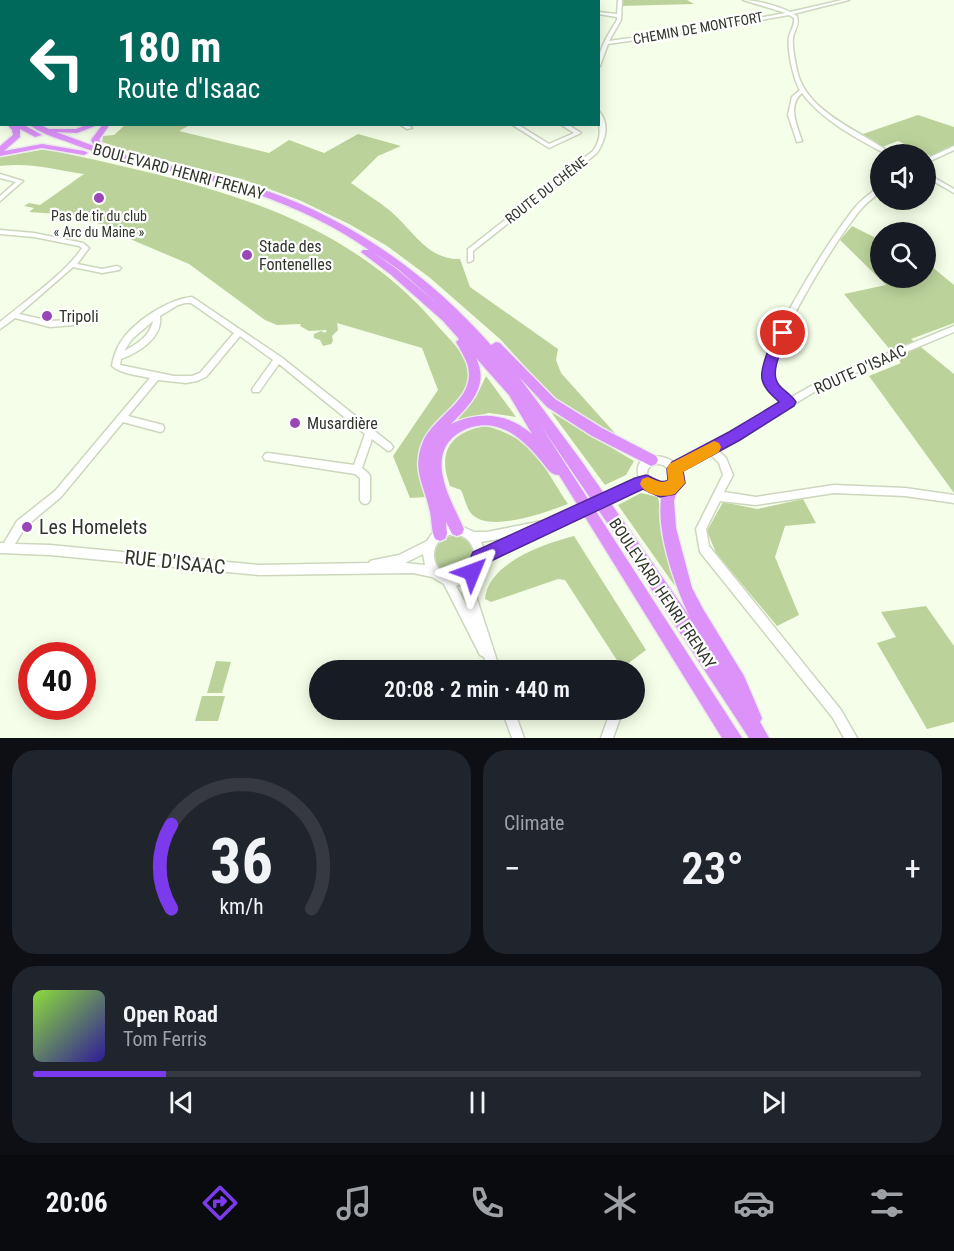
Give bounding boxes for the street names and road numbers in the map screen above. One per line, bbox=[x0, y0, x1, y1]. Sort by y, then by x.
street label: CHEMIN DE MONTFORT bbox=[632, 9, 764, 47]
street label: BOULEVARD HENRI FRENAY bbox=[91, 139, 267, 204]
street label: ROUTE DU CHÊNE bbox=[501, 152, 590, 227]
street label: ROUTE D'ISAAC bbox=[811, 341, 909, 398]
street label: BOULEVARD HENRI FRENAY bbox=[605, 515, 720, 672]
street label: RUE D'ISAAC bbox=[124, 545, 226, 579]

